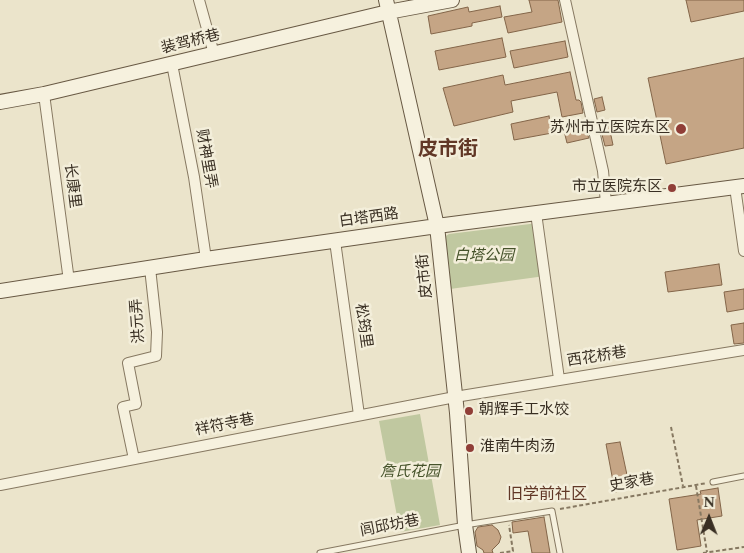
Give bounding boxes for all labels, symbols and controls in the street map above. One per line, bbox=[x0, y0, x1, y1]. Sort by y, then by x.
street label: 装驾桥巷 bbox=[160, 27, 222, 59]
place label: 苏州市立医院东区 bbox=[550, 120, 670, 138]
marker: 苏州市立医院东区 bbox=[674, 122, 688, 136]
street label: 财神里弄 bbox=[191, 128, 219, 190]
district label: 皮市街 bbox=[418, 139, 478, 163]
street label: 长康里 bbox=[59, 163, 83, 209]
place label: 市立医院东区 bbox=[572, 179, 662, 197]
marker: 市立医院东区 bbox=[666, 182, 678, 194]
street label: 白塔西路 bbox=[338, 206, 400, 232]
park label: 白塔公园 bbox=[454, 248, 514, 266]
street label: 皮市街 bbox=[415, 253, 437, 299]
street label: 洪元弄 bbox=[128, 298, 150, 344]
street label: 松筠里 bbox=[350, 302, 374, 350]
street label: 西花桥巷 bbox=[566, 344, 628, 372]
place label: 朝辉手工水饺 bbox=[479, 402, 569, 420]
marker: 朝辉手工水饺 bbox=[463, 405, 475, 417]
street label: 祥符寺巷 bbox=[194, 411, 256, 441]
place label: 淮南牛肉汤 bbox=[480, 439, 555, 457]
marker: 淮南牛肉汤 bbox=[464, 442, 476, 454]
park label: 詹氏花园 bbox=[380, 464, 440, 482]
street label: 史家巷 bbox=[608, 471, 656, 497]
district label: 旧学前社区 bbox=[507, 486, 587, 506]
text: N bbox=[703, 492, 715, 513]
north arrow bbox=[684, 493, 734, 543]
street label: 闾邱坊巷 bbox=[359, 512, 421, 542]

